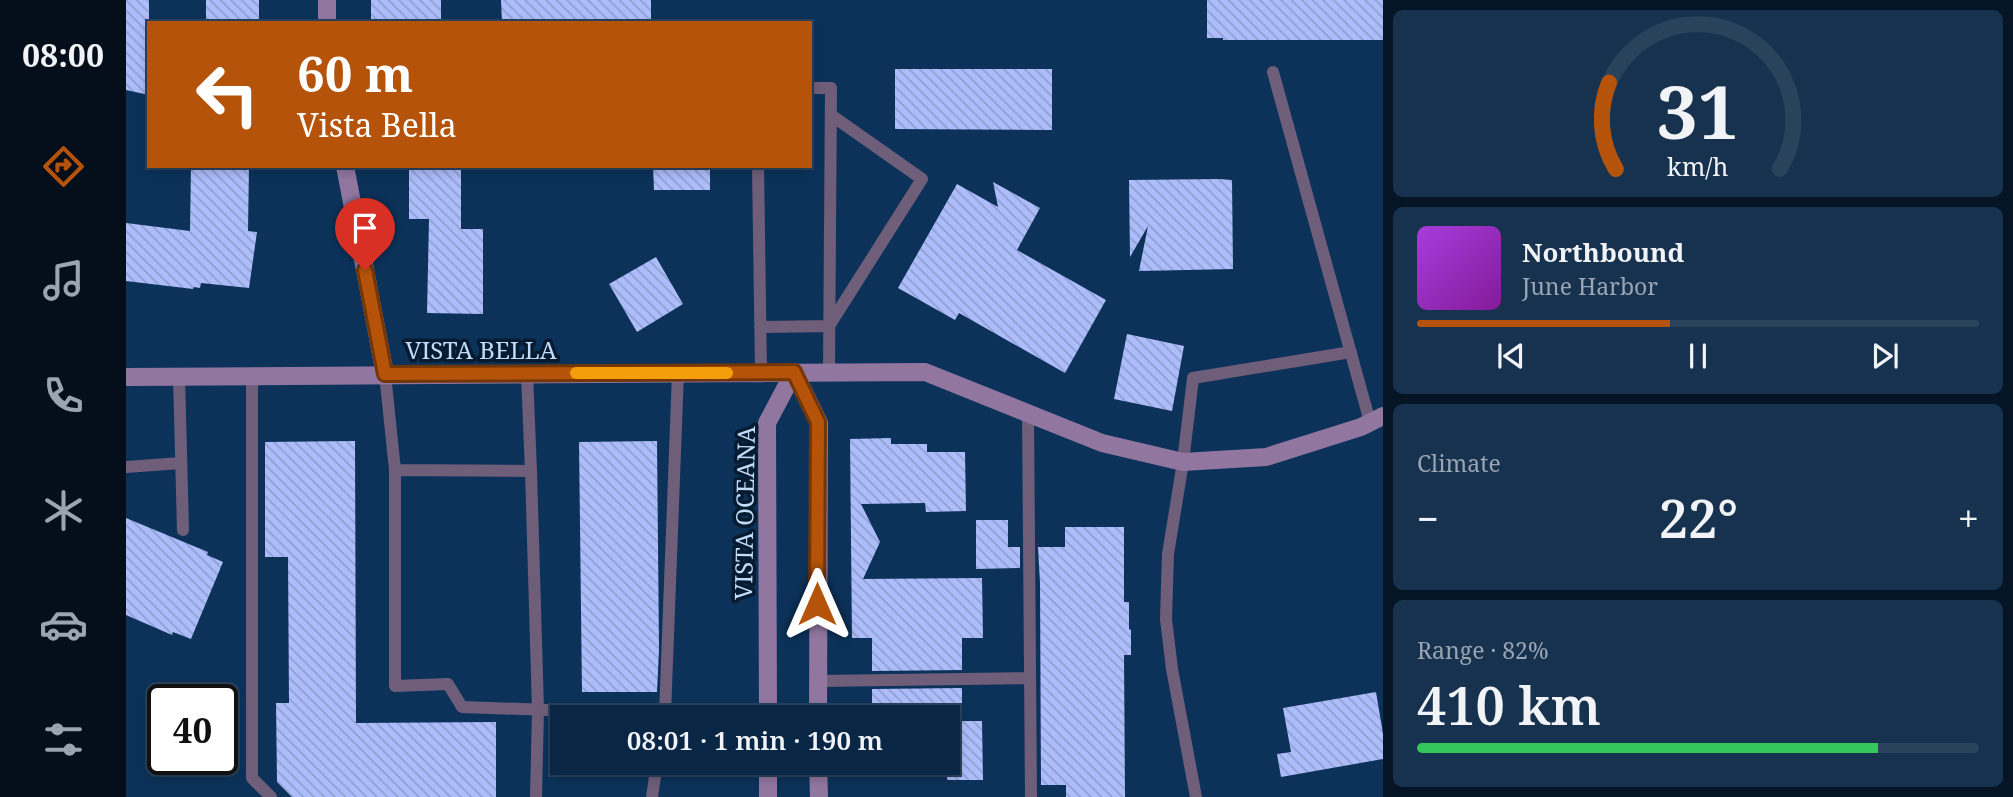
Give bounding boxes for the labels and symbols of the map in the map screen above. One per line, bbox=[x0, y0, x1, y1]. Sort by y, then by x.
pin bbox=[335, 198, 395, 270]
street label: VISTA BELLA bbox=[405, 333, 557, 366]
street label: VISTA OCEANA bbox=[726, 426, 762, 600]
position arrow bbox=[780, 567, 854, 641]
speed limit sign: 40 bbox=[147, 684, 238, 775]

